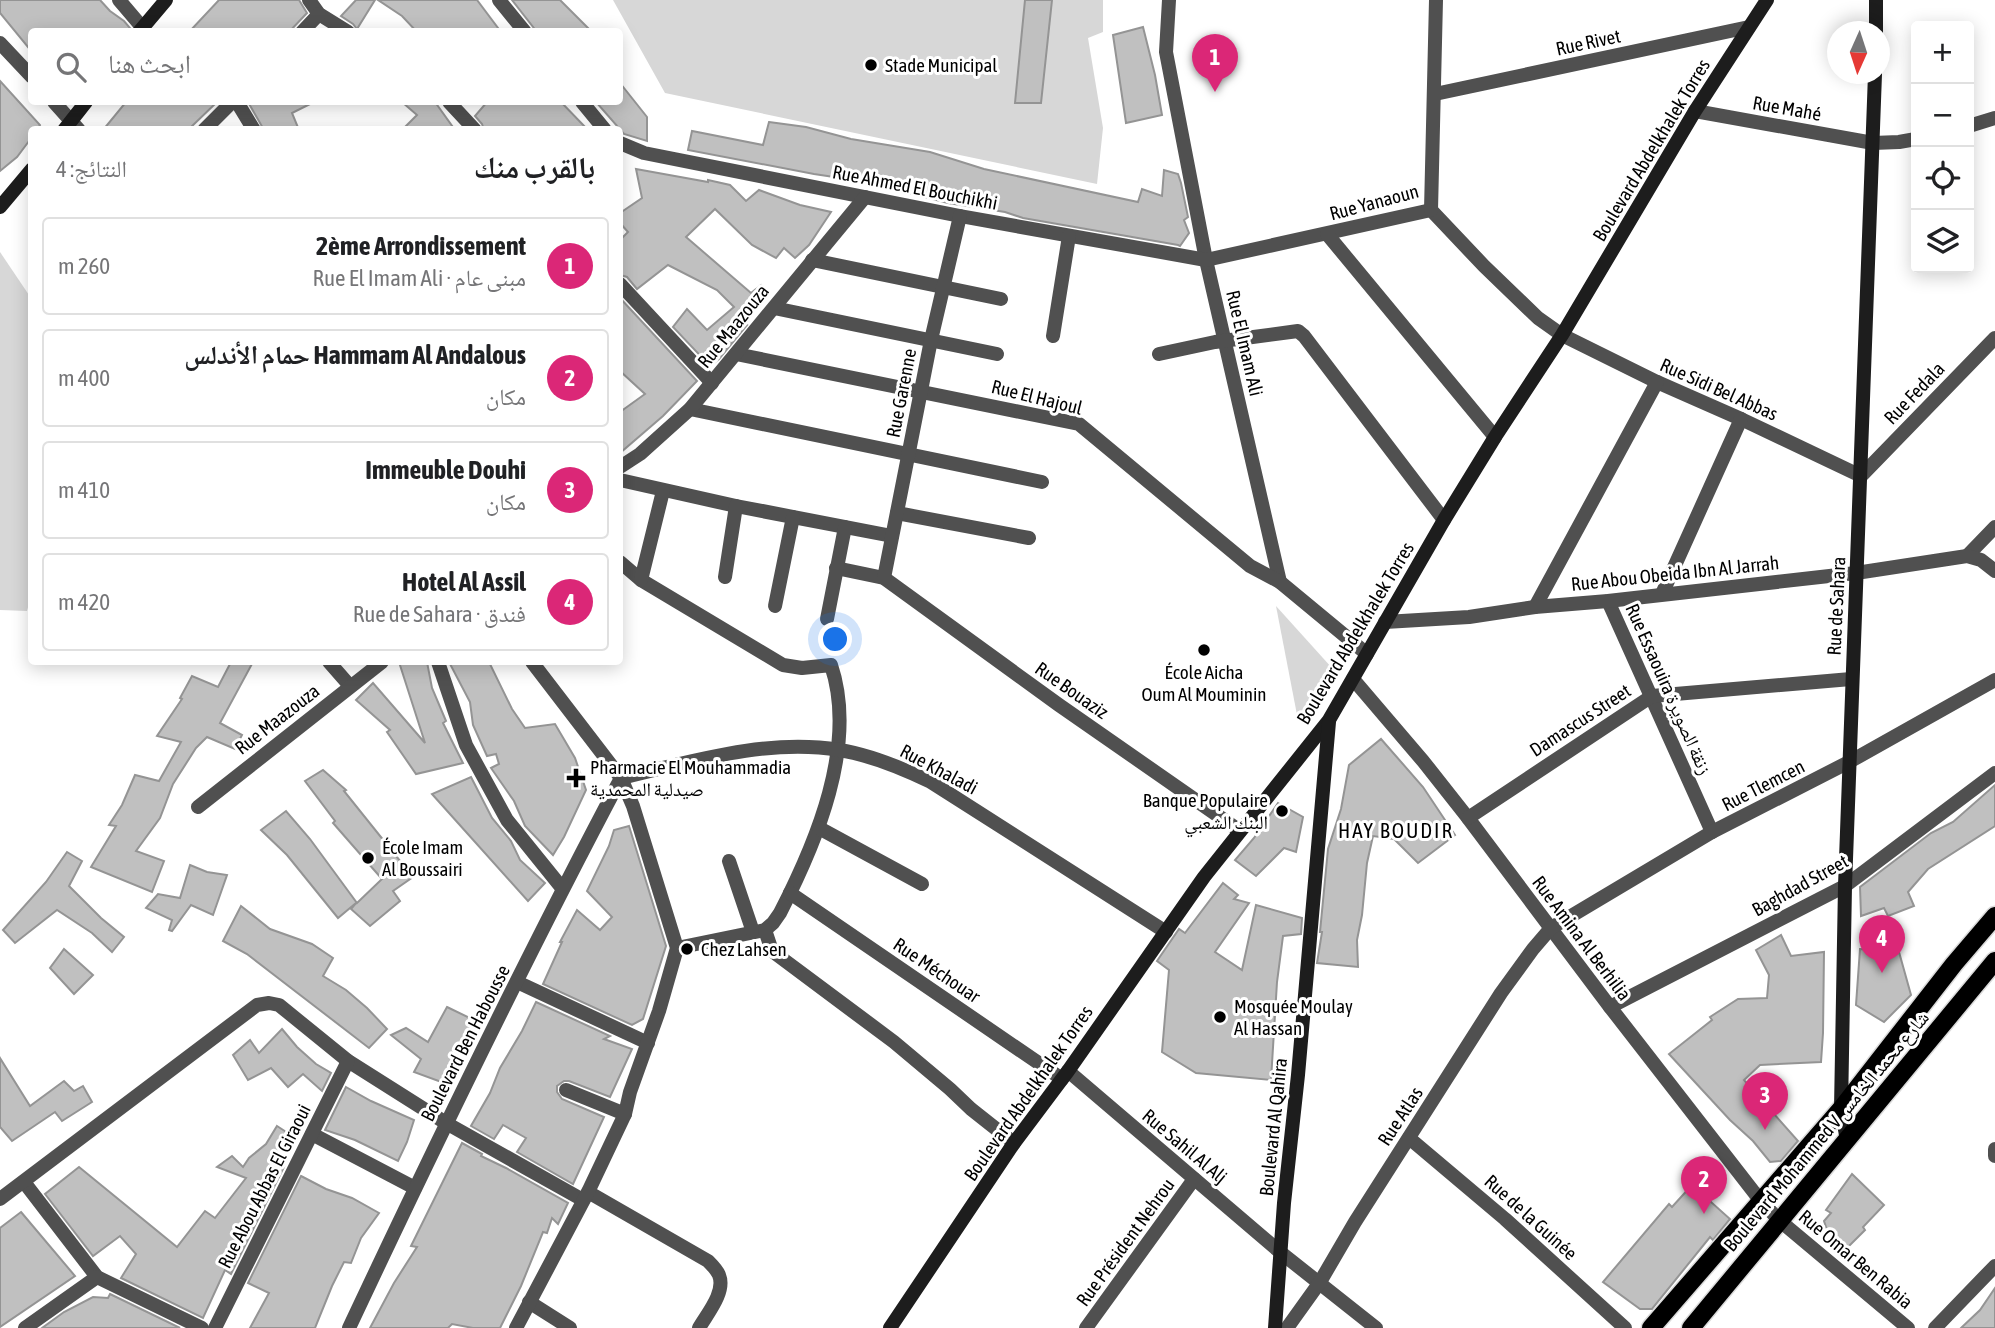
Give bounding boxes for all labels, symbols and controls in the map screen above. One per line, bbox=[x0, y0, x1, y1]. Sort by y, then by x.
north arrow bbox=[1827, 21, 1890, 84]
map controls bbox=[1911, 21, 1974, 273]
button: + bbox=[1911, 21, 1974, 84]
street label: Rue Rivet bbox=[1554, 24, 1622, 60]
search box bbox=[28, 28, 623, 105]
pin: 1 bbox=[1192, 34, 1238, 92]
icon: search bbox=[52, 48, 90, 86]
text: ابحث هنا bbox=[108, 49, 191, 79]
place label: Stade Municipal bbox=[885, 54, 997, 76]
street label: Boulevard Abdelkhalek Torres bbox=[1588, 55, 1714, 245]
marker: Stade Municipal bbox=[863, 57, 879, 73]
button: − bbox=[1911, 84, 1974, 147]
street label: Rue Mahé bbox=[1751, 91, 1823, 125]
button: locate bbox=[1911, 147, 1974, 210]
text: بالقرب منك bbox=[474, 150, 595, 184]
text: النتائج: 4 bbox=[56, 156, 127, 182]
street label: Rue Ahmed El Bouchikhi bbox=[831, 160, 999, 214]
street label: Rue Yanaoun bbox=[1327, 180, 1421, 224]
button: layers bbox=[1911, 210, 1974, 273]
text: 2ème Arrondissement bbox=[316, 231, 526, 261]
text: 260 m bbox=[58, 253, 110, 279]
text: 1 bbox=[565, 253, 575, 279]
text: مبنى عام · Rue El Imam Ali bbox=[312, 265, 526, 291]
street label: Rue Maazouza bbox=[693, 280, 773, 372]
street label: Rue El Imam Ali bbox=[1222, 288, 1268, 398]
text: Hammam Al Andalous حمام الأندلس bbox=[184, 340, 526, 370]
street label: Rue Garenne bbox=[882, 347, 920, 439]
street label: Rue Sidi Bel Abbas bbox=[1657, 353, 1781, 425]
street label: Rue Fedala bbox=[1879, 358, 1949, 428]
text: 400 m bbox=[58, 365, 110, 391]
text: 2 bbox=[565, 365, 575, 391]
street label: Rue El Hajoul bbox=[989, 375, 1085, 419]
text: مكان bbox=[486, 384, 526, 410]
text: Immeuble Douhi bbox=[365, 455, 526, 485]
text: 410 m bbox=[58, 477, 110, 503]
text: 3 bbox=[565, 477, 575, 503]
text: مكان bbox=[486, 489, 526, 515]
street label: Boulevard Abdelkhalek Torres bbox=[1292, 538, 1418, 728]
street label: Rue Abou Obeida Ibn Al Jarrah bbox=[1570, 551, 1780, 595]
street label: Rue de Sahara bbox=[1822, 556, 1850, 656]
text: Hotel Al Assil bbox=[402, 567, 526, 597]
text: 420 m bbox=[58, 589, 110, 615]
text: 4 bbox=[565, 589, 575, 615]
street label: Rue Essaouira زنقة الصويرة bbox=[1620, 600, 1717, 778]
text: فندق · Rue de Sahara bbox=[353, 601, 526, 627]
your location bbox=[818, 622, 852, 656]
marker: École Aicha Oum Al Mouminin bbox=[1196, 642, 1212, 658]
street label: Rue Bouaziz bbox=[1031, 657, 1113, 723]
place label: École Aicha Oum Al Mouminin bbox=[1141, 661, 1267, 705]
street label: Rue Maazouza bbox=[231, 679, 323, 759]
street label: Damascus Street bbox=[1525, 679, 1635, 761]
street label: Rue Khaladi bbox=[897, 739, 981, 799]
street label: Rue Tlemcen bbox=[1718, 755, 1808, 815]
place label: Pharmacie El Mouhammadia صيدلية المحمدية bbox=[590, 756, 791, 800]
marker: Pharmacie El Mouhammadia صيدلية المحمدية bbox=[568, 770, 584, 786]
place label: Banque Populaire البنك الشعبي bbox=[1143, 789, 1268, 838]
marker: Banque Populaire البنك الشعبي bbox=[1274, 803, 1290, 819]
district label: HAY BOUDIR bbox=[1338, 818, 1454, 842]
place label: École Imam Al Boussairi bbox=[382, 836, 463, 880]
marker: École Imam Al Boussairi bbox=[360, 850, 376, 866]
street label: Baghdad Street bbox=[1748, 850, 1852, 920]
street label: Rue Amina Al Berhilia bbox=[1528, 872, 1636, 1004]
pin: 4 bbox=[1859, 915, 1905, 973]
street label: Rue Méchouar bbox=[889, 933, 985, 1007]
place label: Chez Lahsen bbox=[701, 938, 787, 960]
marker: Chez Lahsen bbox=[679, 941, 695, 957]
street label: Boulevard Ben Habousse bbox=[416, 961, 514, 1125]
place label: Mosquée Moulay Al Hassan bbox=[1234, 995, 1353, 1039]
street label: Boulevard Abdelkhalek Torres bbox=[959, 1001, 1097, 1185]
street label: Boulevard Mohammed V شارع محمد الخامس bbox=[1719, 1006, 1934, 1256]
marker: Mosquée Moulay Al Hassan bbox=[1212, 1009, 1228, 1025]
street label: Boulevard Al Qahira bbox=[1255, 1057, 1291, 1197]
pin: 3 bbox=[1742, 1072, 1788, 1130]
street label: Rue Atlas bbox=[1373, 1082, 1427, 1149]
street label: Rue Abou Abbas El Giraoui bbox=[213, 1100, 315, 1272]
street label: Rue Sahil Al Alj bbox=[1138, 1104, 1232, 1188]
pin: 2 bbox=[1681, 1156, 1727, 1214]
street label: Rue de la Guinée bbox=[1480, 1170, 1582, 1264]
street label: Rue Président Nehrou bbox=[1071, 1174, 1179, 1310]
street label: Rue Omar Ben Rabia bbox=[1795, 1205, 1917, 1313]

